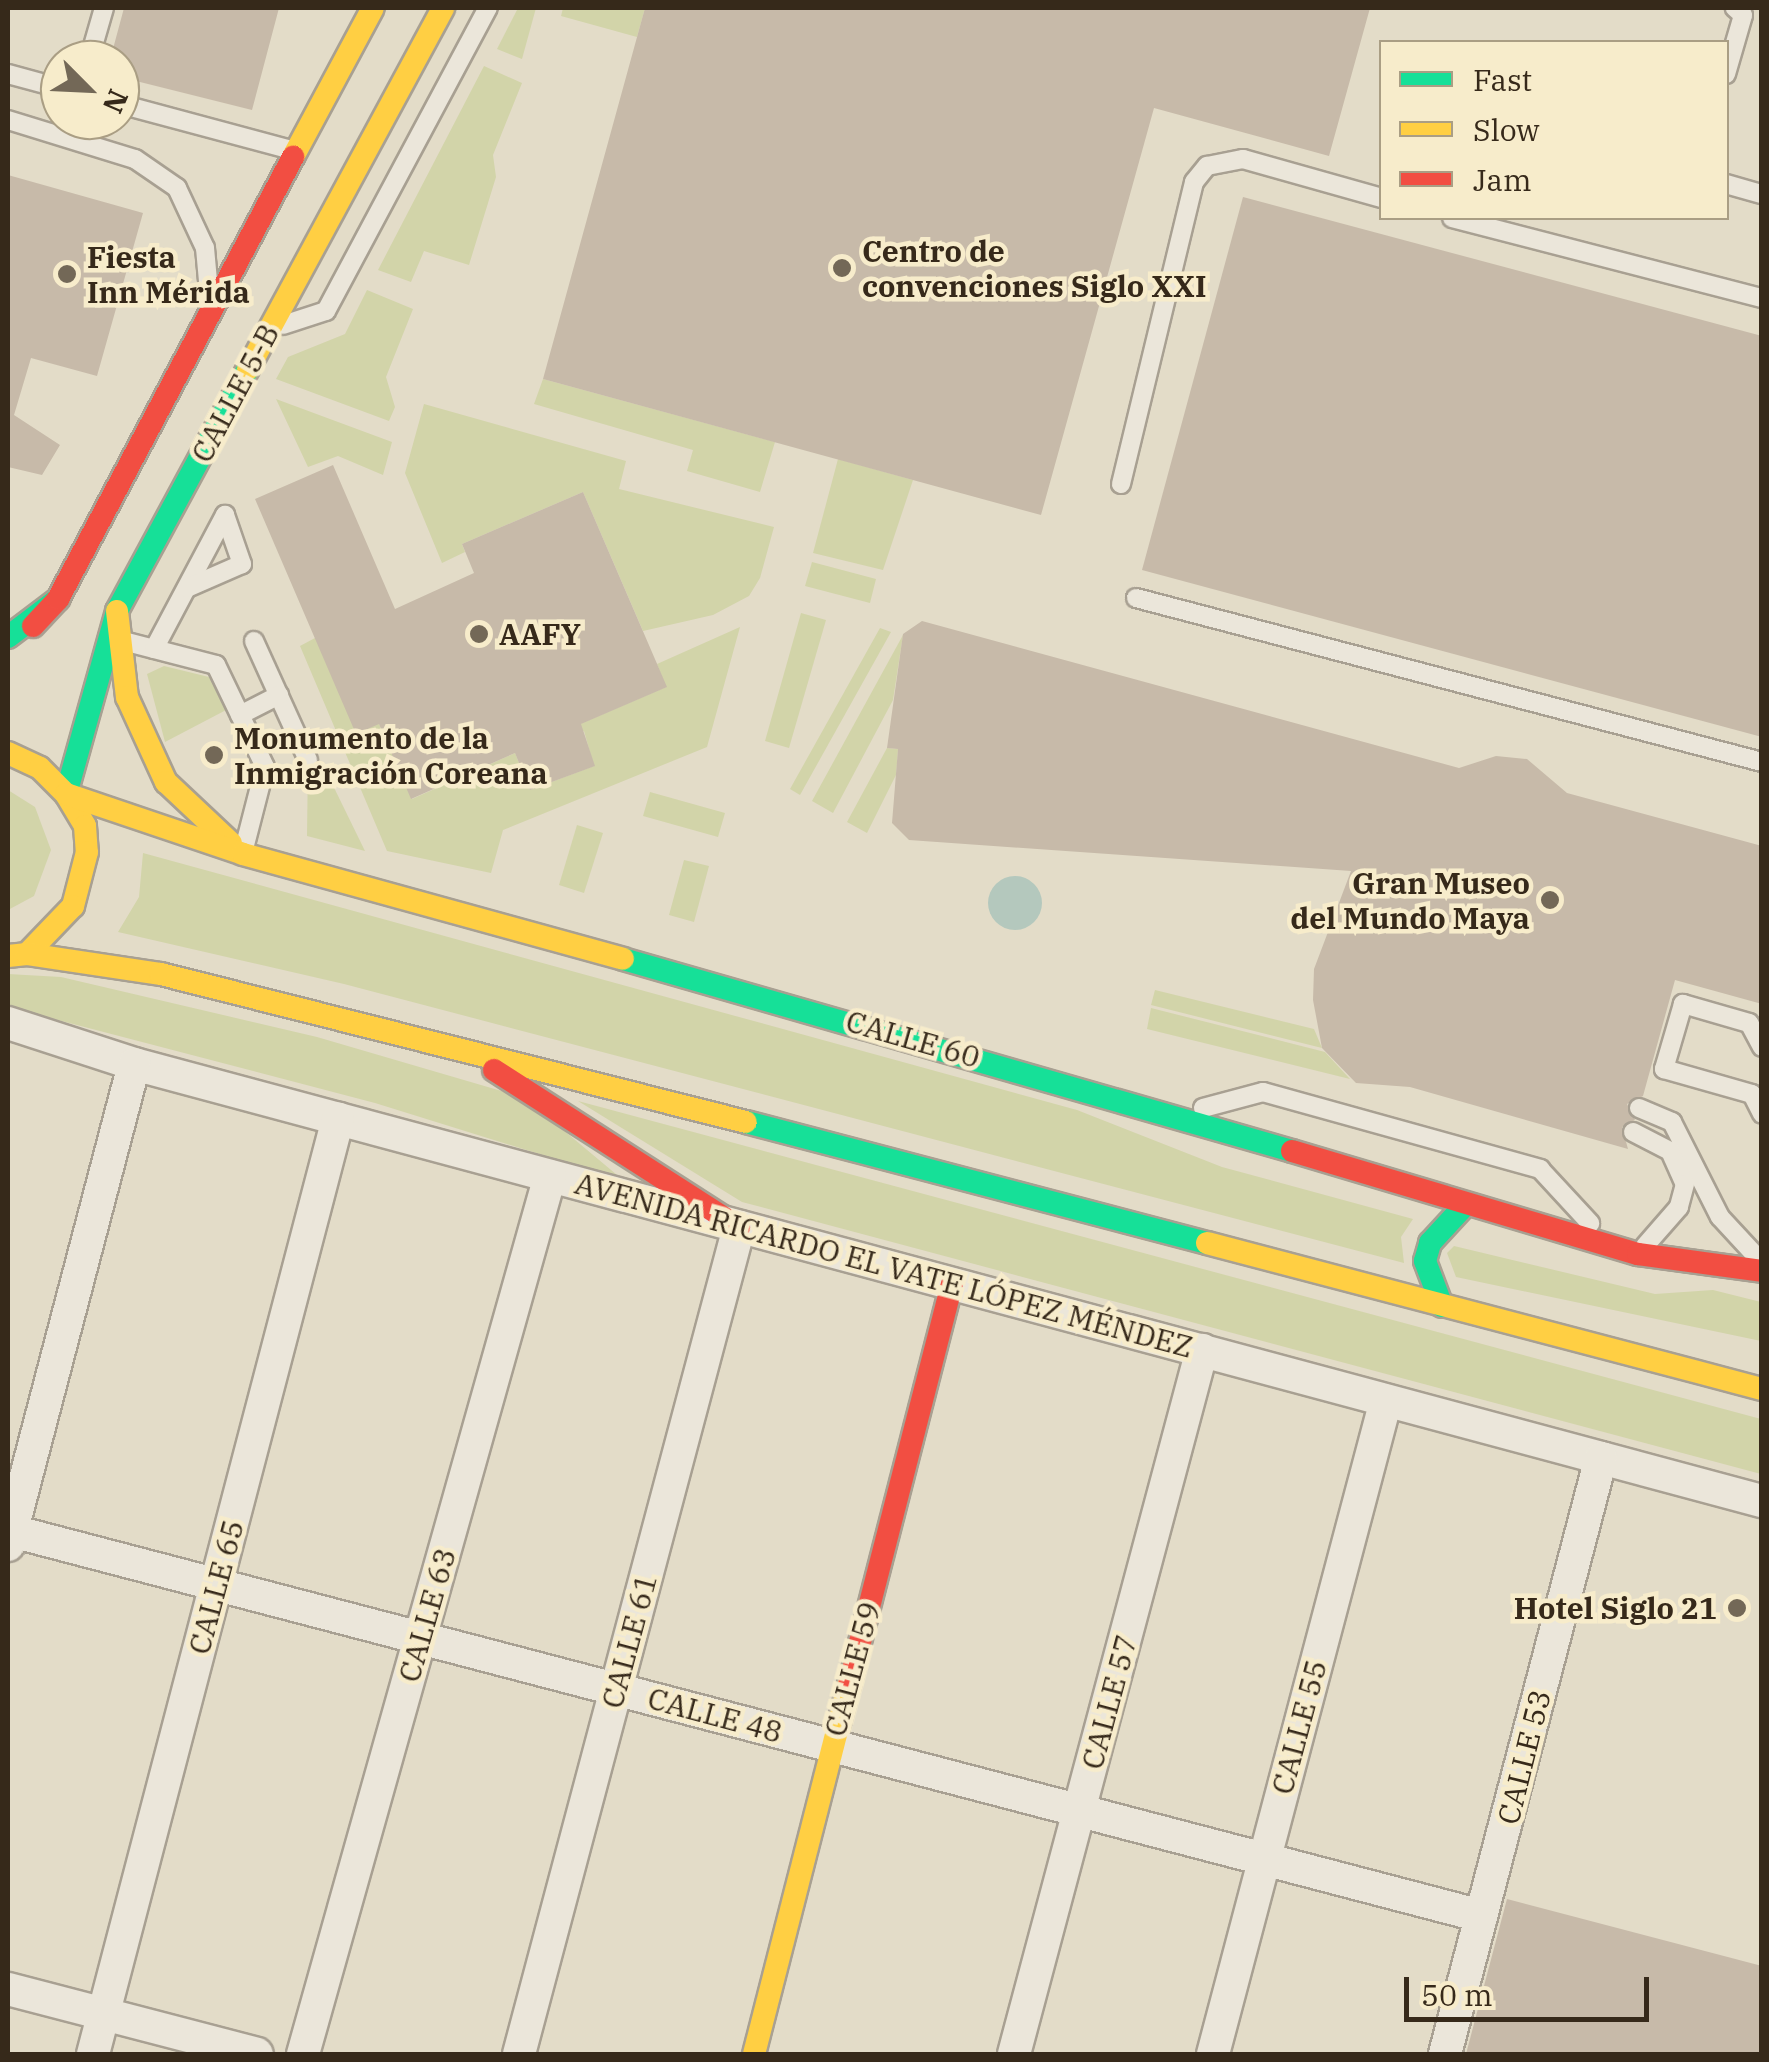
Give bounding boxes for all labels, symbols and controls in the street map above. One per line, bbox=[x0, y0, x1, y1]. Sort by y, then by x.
north arrow bbox=[40, 40, 140, 140]
legend bbox=[1379, 40, 1729, 220]
text: Fast bbox=[1473, 60, 1532, 99]
text: N bbox=[95, 84, 137, 119]
text: Slow bbox=[1473, 110, 1540, 149]
text: Jam bbox=[1473, 160, 1532, 199]
place label: Centro de convenciones Siglo XXI bbox=[862, 233, 1206, 304]
place label: Fiesta Inn Mérida bbox=[87, 239, 250, 310]
marker: Centro de convenciones Siglo XXI bbox=[831, 257, 853, 279]
marker: Fiesta Inn Mérida bbox=[56, 263, 78, 285]
street label: CALLE 5-B bbox=[184, 318, 286, 468]
place label: AAFY bbox=[499, 616, 581, 652]
marker: AAFY bbox=[468, 623, 490, 645]
place label: Monumento de la Inmigración Coreana bbox=[234, 720, 548, 790]
marker: Monumento de la Inmigración Coreana bbox=[203, 744, 225, 766]
place label: Gran Museo del Mundo Maya bbox=[1290, 865, 1530, 936]
marker: Gran Museo del Mundo Maya bbox=[1539, 889, 1561, 911]
street label: CALLE 60 bbox=[842, 1003, 984, 1075]
street label: AVENIDA RICARDO EL VATE LÓPEZ MÉNDEZ bbox=[571, 1165, 1197, 1365]
street label: CALLE 65 bbox=[181, 1516, 251, 1658]
street label: CALLE 63 bbox=[391, 1544, 463, 1686]
street label: CALLE 61 bbox=[594, 1570, 664, 1712]
place label: Hotel Siglo 21 bbox=[1514, 1590, 1717, 1626]
marker: Hotel Siglo 21 bbox=[1726, 1597, 1748, 1619]
street label: CALLE 59 bbox=[817, 1598, 887, 1740]
street label: CALLE 57 bbox=[1074, 1631, 1144, 1773]
street label: CALLE 55 bbox=[1264, 1656, 1334, 1798]
street label: CALLE 48 bbox=[644, 1680, 786, 1750]
street label: CALLE 53 bbox=[1490, 1686, 1558, 1828]
scale bar bbox=[1409, 1957, 1654, 2019]
text: 50 m bbox=[1421, 1975, 1493, 2014]

